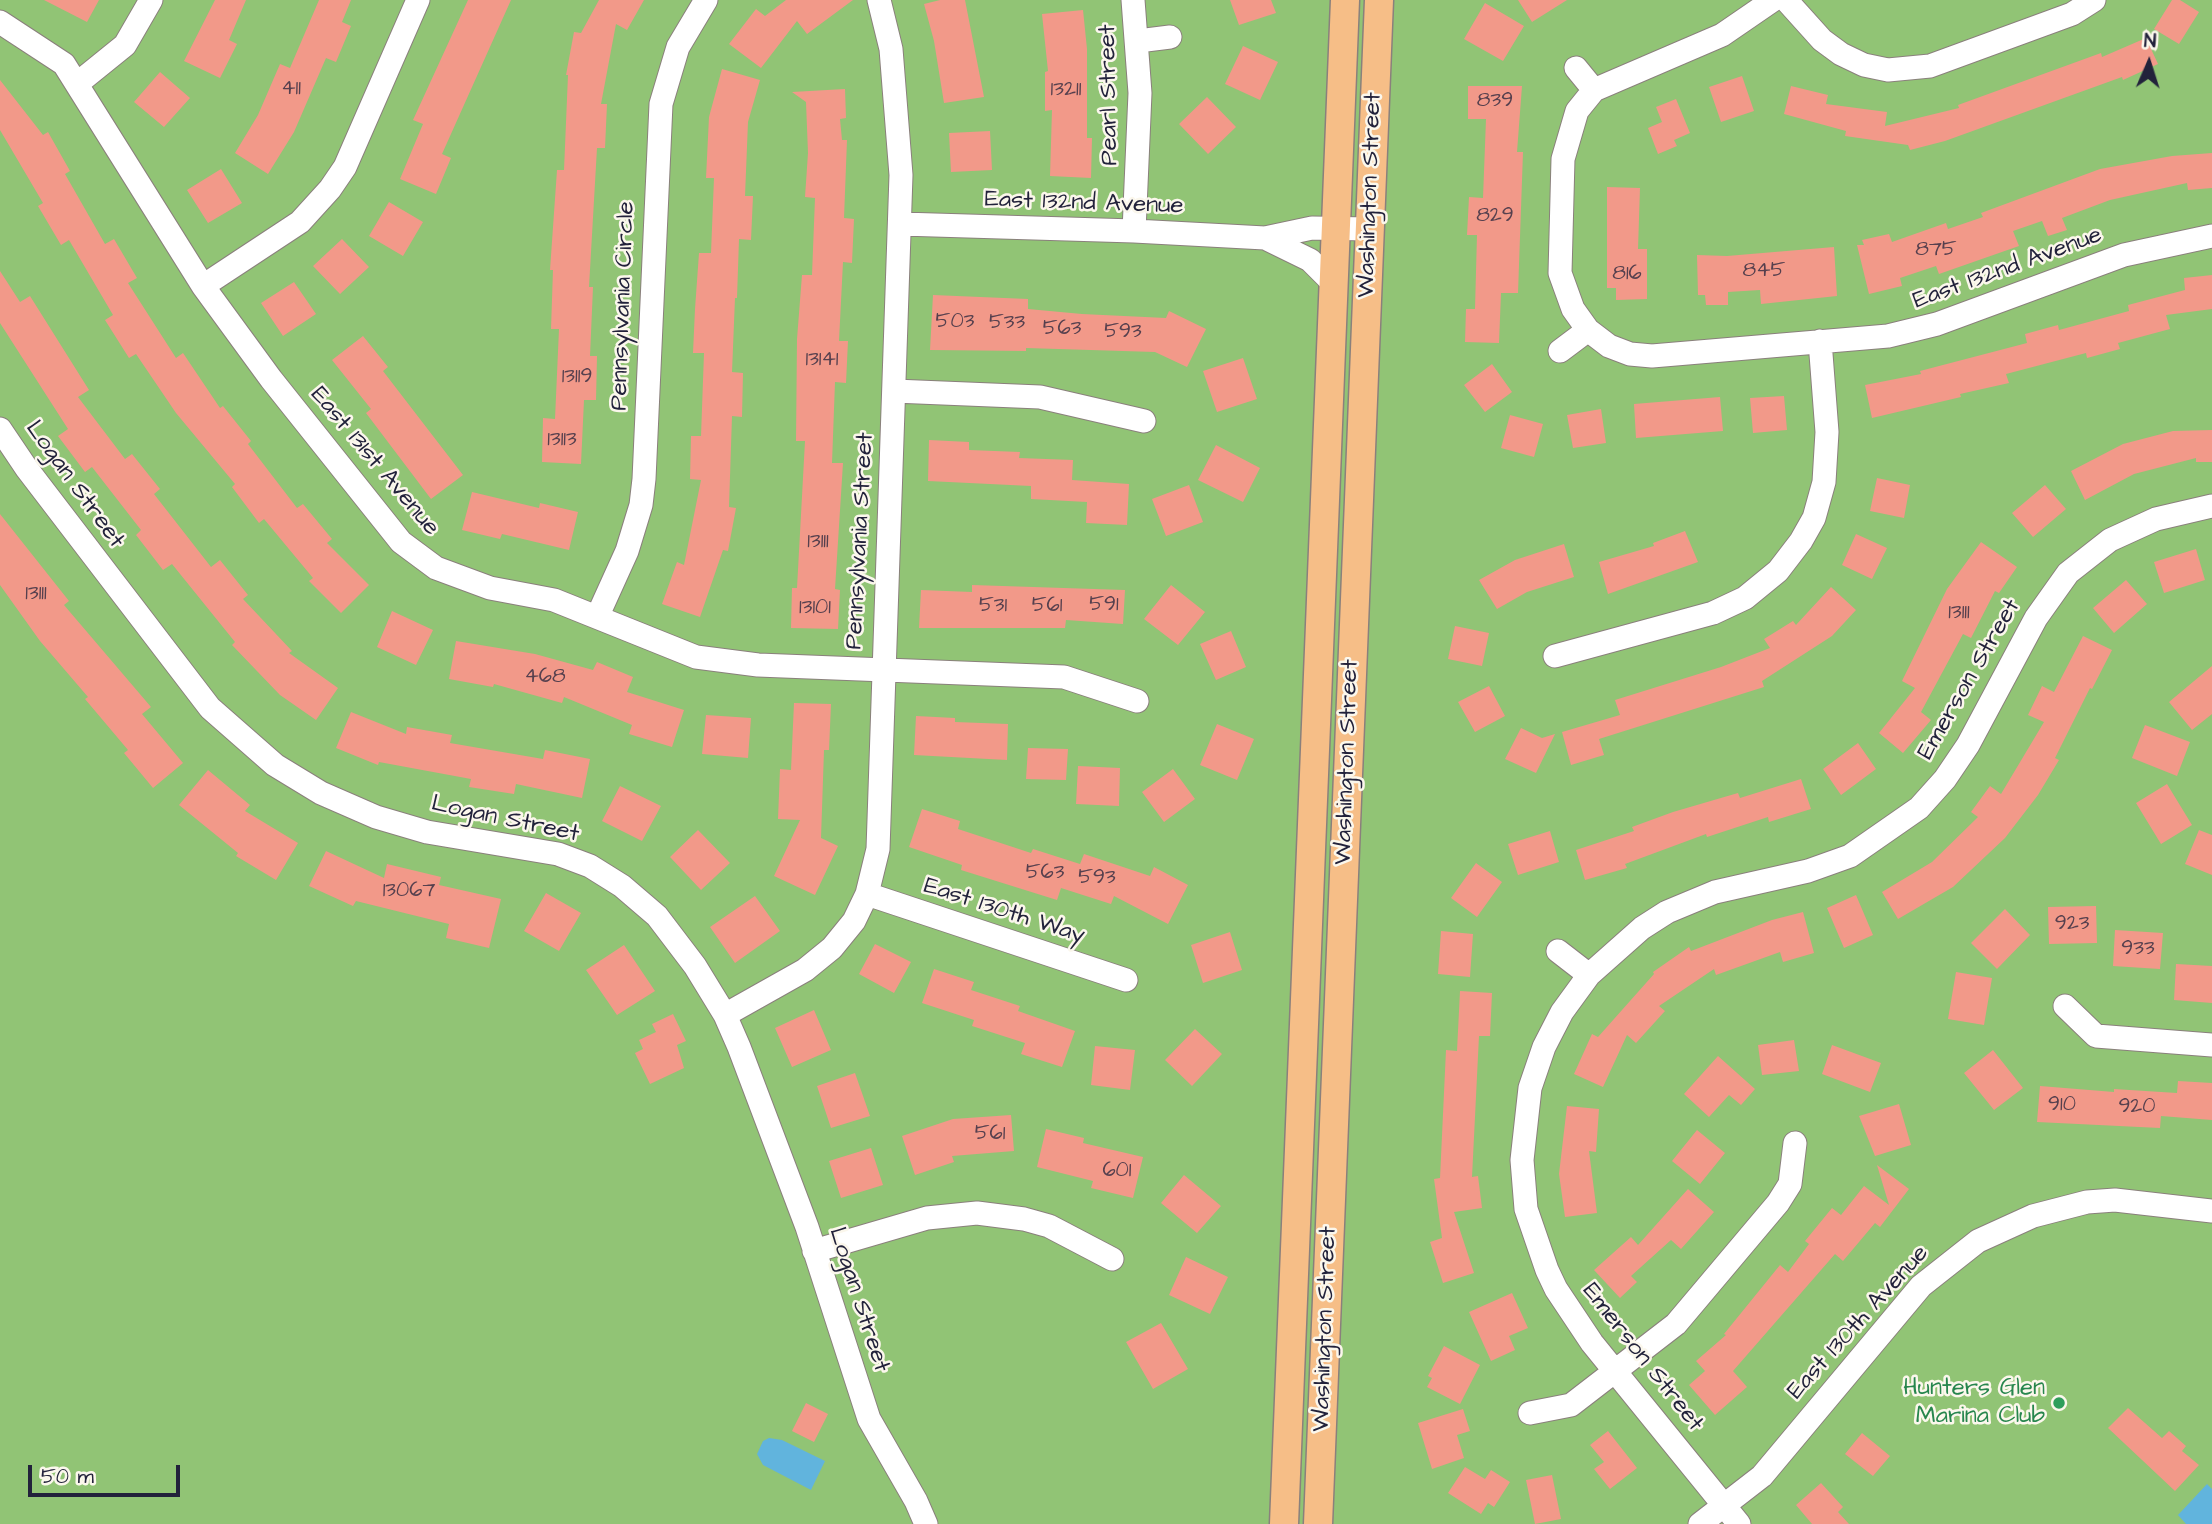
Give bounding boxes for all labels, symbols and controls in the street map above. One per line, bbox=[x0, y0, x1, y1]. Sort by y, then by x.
street label: Pearl Street bbox=[1094, 24, 1126, 166]
north arrow bbox=[2114, 28, 2184, 98]
text: N bbox=[2143, 28, 2157, 55]
house number: 411 bbox=[281, 77, 301, 103]
house number: 13211 bbox=[1051, 78, 1081, 104]
house number: 839 bbox=[1477, 89, 1513, 115]
street label: Washington Street bbox=[1353, 92, 1389, 298]
street label: East 132nd Avenue bbox=[984, 186, 1184, 222]
street label: Pennsylvania Circle bbox=[606, 201, 642, 411]
house number: 829 bbox=[1476, 204, 1514, 230]
street label: East 132nd Avenue bbox=[1910, 221, 2106, 317]
house number: 875 bbox=[1915, 238, 1957, 264]
house number: 845 bbox=[1743, 259, 1785, 285]
house number: 816 bbox=[1612, 262, 1642, 288]
house number: 503 bbox=[936, 310, 974, 336]
house number: 533 bbox=[989, 311, 1025, 337]
house number: 563 bbox=[1043, 317, 1081, 343]
house number: 593 bbox=[1104, 320, 1142, 346]
house number: 13141 bbox=[805, 348, 839, 374]
house number: 13119 bbox=[562, 365, 592, 391]
street label: East 131st Avenue bbox=[303, 382, 445, 542]
street label: Logan Street bbox=[18, 416, 130, 554]
house number: 13113 bbox=[547, 428, 577, 454]
street label: Pennsylvania Street bbox=[841, 432, 881, 650]
house number: 13111 bbox=[807, 530, 829, 556]
house number: 13111 bbox=[25, 582, 47, 608]
house number: 591 bbox=[1089, 593, 1119, 619]
house number: 531 bbox=[979, 594, 1007, 620]
house number: 561 bbox=[1032, 594, 1062, 620]
street label: Emerson Street bbox=[1912, 595, 2028, 765]
house number: 13101 bbox=[799, 596, 831, 622]
house number: 13111 bbox=[1948, 601, 1970, 627]
street label: Washington Street bbox=[1330, 659, 1366, 865]
house number: 468 bbox=[524, 665, 566, 691]
street label: Logan Street bbox=[428, 790, 582, 850]
house number: 563 bbox=[1026, 861, 1064, 887]
house number: 593 bbox=[1078, 866, 1116, 892]
street label: East 130th Way bbox=[920, 872, 1088, 952]
house number: 13067 bbox=[383, 879, 435, 905]
house number: 923 bbox=[2055, 912, 2089, 938]
house number: 933 bbox=[2121, 937, 2155, 963]
house number: 910 bbox=[2048, 1093, 2076, 1119]
house number: 920 bbox=[2118, 1095, 2156, 1121]
house number: 561 bbox=[975, 1122, 1005, 1148]
house number: 601 bbox=[1102, 1159, 1132, 1185]
street label: Logan Street bbox=[821, 1224, 895, 1376]
street label: Washington Street bbox=[1308, 1226, 1344, 1432]
street label: East 130th Avenue bbox=[1782, 1240, 1936, 1406]
street label: Emerson Street bbox=[1575, 1278, 1709, 1438]
place label: Hunters Glen Marina Club bbox=[1903, 1375, 2045, 1431]
marker: Hunters Glen Marina Club bbox=[2051, 1395, 2067, 1411]
scale bar bbox=[32, 1450, 184, 1494]
text: 50 m bbox=[41, 1462, 94, 1491]

